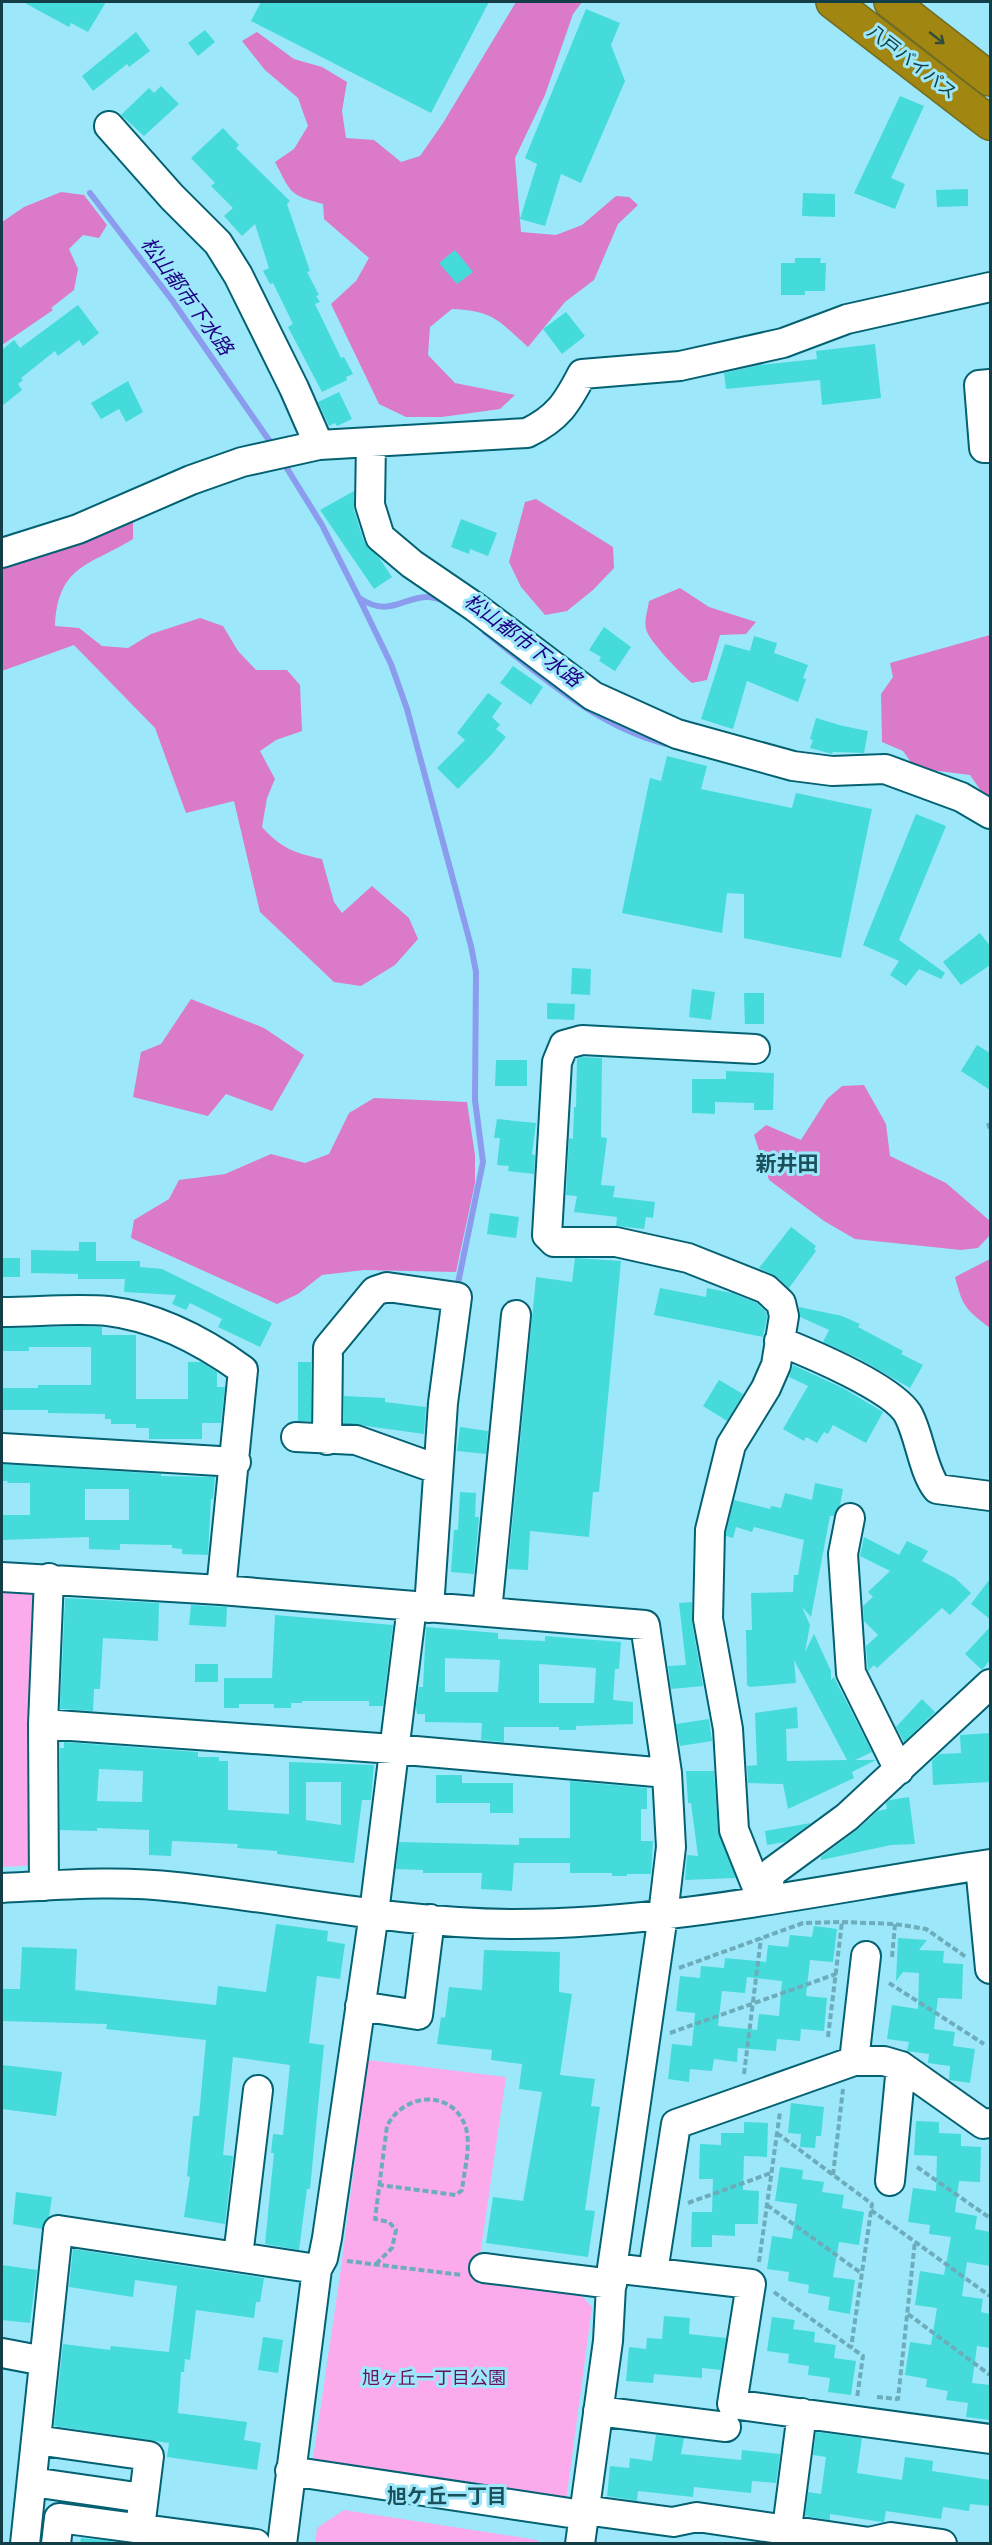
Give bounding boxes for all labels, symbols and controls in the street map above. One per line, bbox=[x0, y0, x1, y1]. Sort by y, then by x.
street label: 八戸バイパス bbox=[863, 20, 961, 103]
one-way arrow bbox=[929, 31, 945, 44]
water label: 松山都市下水路 bbox=[136, 232, 239, 361]
water label: 松山都市下水路 bbox=[460, 588, 588, 693]
district label: 新井田 bbox=[756, 1152, 819, 1176]
park label: 旭ヶ丘一丁目公園 bbox=[362, 2367, 506, 2388]
district label: 旭ケ丘一丁目 bbox=[387, 2484, 507, 2508]

